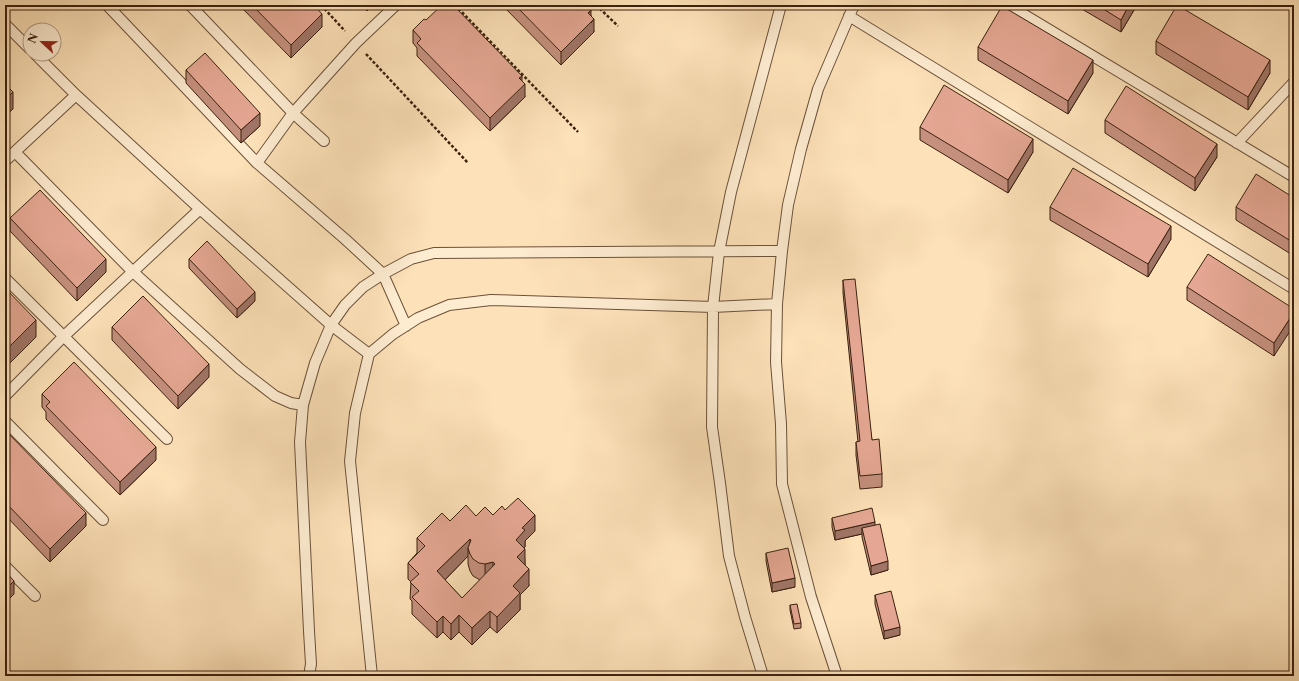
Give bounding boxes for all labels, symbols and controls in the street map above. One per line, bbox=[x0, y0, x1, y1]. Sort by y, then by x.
north arrow bbox=[22, 22, 62, 62]
text: N bbox=[24, 31, 41, 45]

